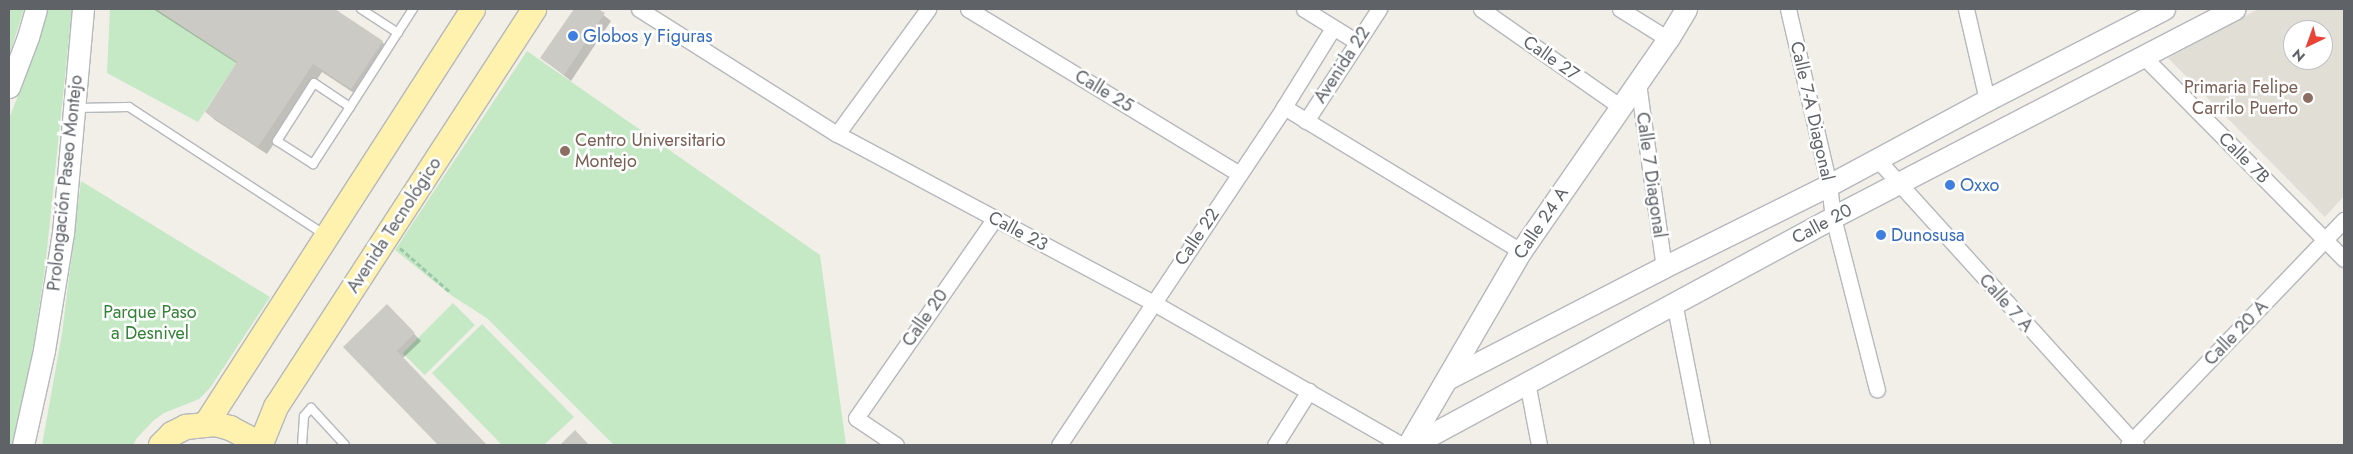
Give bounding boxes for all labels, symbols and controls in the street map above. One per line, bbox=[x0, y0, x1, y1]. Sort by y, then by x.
north arrow bbox=[2283, 20, 2333, 70]
street label: Avenida 22 bbox=[1309, 23, 1375, 107]
place label: Globos y Figuras bbox=[583, 25, 712, 47]
marker: Globos y Figuras bbox=[567, 30, 579, 42]
street label: Calle 27 bbox=[1519, 31, 1583, 85]
street label: Calle 7-A Diagonal bbox=[1785, 39, 1839, 183]
text: N bbox=[2288, 44, 2309, 67]
street label: Calle 25 bbox=[1071, 65, 1137, 117]
street label: Prolongación Paseo Montejo bbox=[43, 74, 87, 292]
place label: Primaria Felipe Carrilo Puerto bbox=[2184, 77, 2298, 120]
marker: Primaria Felipe Carrilo Puerto bbox=[2302, 92, 2314, 104]
street label: Calle 7 Diagonal bbox=[1631, 111, 1671, 239]
street label: Calle 7B bbox=[2214, 128, 2274, 188]
place label: Centro Universitario Montejo bbox=[575, 130, 726, 172]
marker: Centro Universitario Montejo bbox=[559, 145, 571, 157]
street label: Avenida Tecnológico bbox=[342, 153, 446, 297]
place label: Oxxo bbox=[1960, 174, 1999, 196]
marker: Oxxo bbox=[1944, 179, 1956, 191]
street label: Calle 24 A bbox=[1509, 183, 1573, 263]
street label: Calle 20 bbox=[1788, 199, 1856, 249]
street label: Calle 22 bbox=[1170, 204, 1224, 270]
street label: Calle 23 bbox=[985, 206, 1051, 256]
place label: Dunosusa bbox=[1891, 224, 1965, 246]
marker: Dunosusa bbox=[1875, 229, 1887, 241]
street label: Calle 7 A bbox=[1974, 270, 2038, 336]
street label: Calle 20 bbox=[898, 285, 952, 351]
street label: Calle 20 A bbox=[2200, 296, 2272, 370]
park label: Parque Paso a Desnivel bbox=[103, 302, 197, 344]

